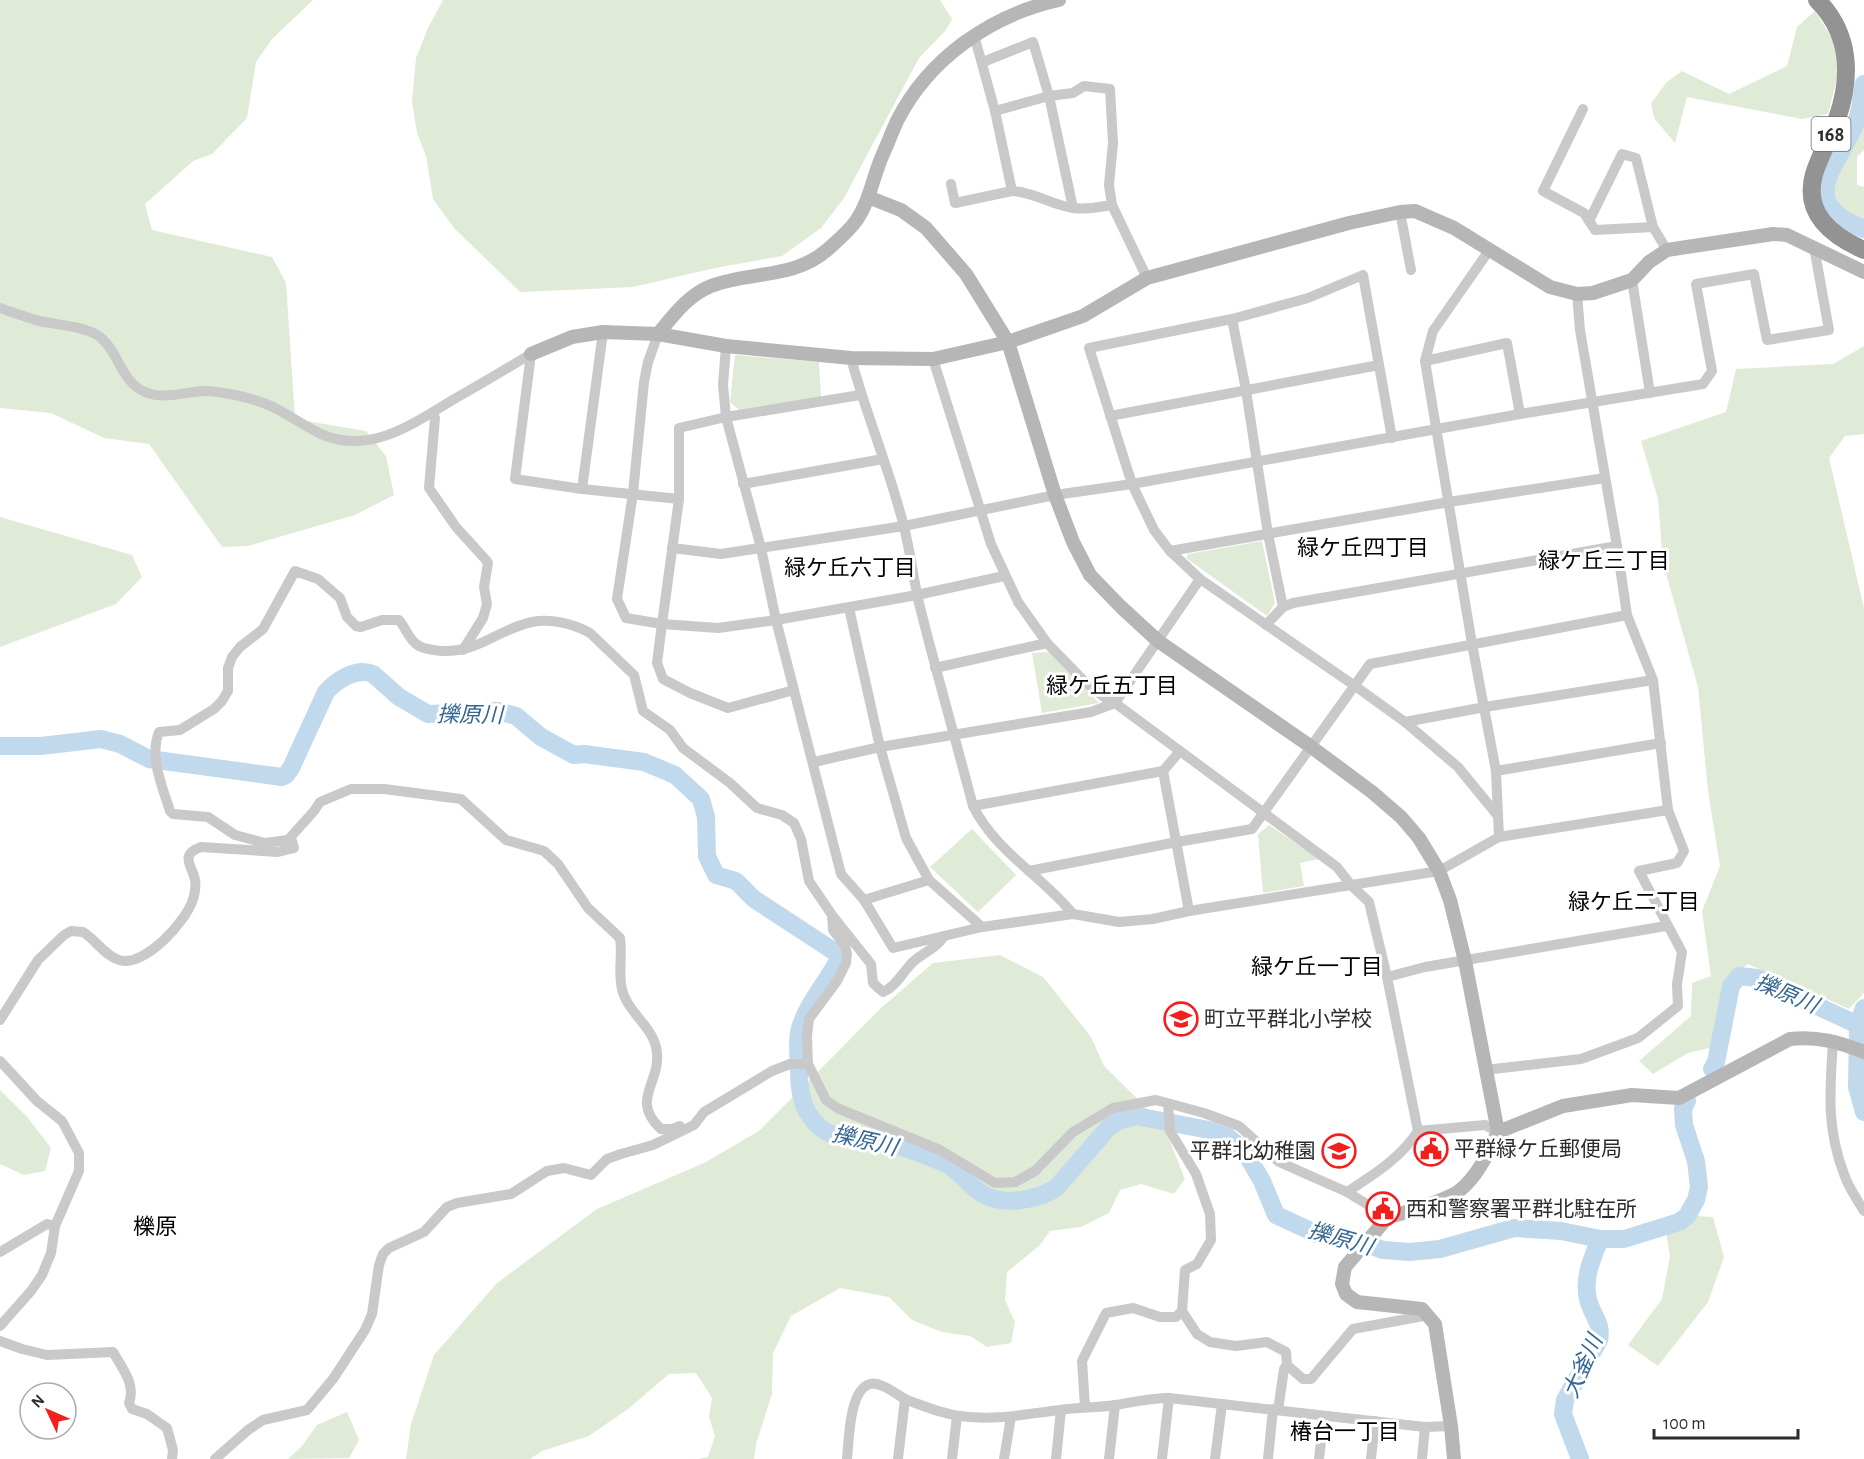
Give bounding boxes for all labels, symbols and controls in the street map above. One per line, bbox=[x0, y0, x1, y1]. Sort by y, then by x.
road number: 168 bbox=[1812, 117, 1850, 151]
district label: 緑ケ丘四丁目 bbox=[1297, 536, 1429, 559]
district label: 緑ケ丘三丁目 bbox=[1538, 549, 1670, 572]
district label: 緑ケ丘六丁目 bbox=[784, 556, 916, 579]
district label: 緑ケ丘五丁目 bbox=[1046, 674, 1178, 697]
water label: 擽原川 bbox=[437, 702, 505, 727]
district label: 緑ケ丘二丁目 bbox=[1568, 890, 1700, 913]
district label: 緑ケ丘一丁目 bbox=[1251, 955, 1383, 978]
water label: 擽原川 bbox=[1752, 970, 1824, 1018]
school or university icon: 町立平群北小学校 bbox=[1163, 1001, 1199, 1037]
place label: 町立平群北小学校 bbox=[1204, 1008, 1372, 1030]
water label: 擽原川 bbox=[830, 1122, 902, 1160]
public building icon: 平群緑ケ丘郵便局 bbox=[1413, 1131, 1449, 1167]
school or university icon: 平群北幼稚園 bbox=[1321, 1133, 1357, 1169]
place label: 平群緑ケ丘郵便局 bbox=[1454, 1138, 1622, 1160]
place label: 平群北幼稚園 bbox=[1190, 1140, 1316, 1162]
public building icon: 西和警察署平群北駐在所 bbox=[1365, 1191, 1401, 1227]
place label: 西和警察署平群北駐在所 bbox=[1406, 1198, 1637, 1220]
district label: 櫟原 bbox=[133, 1215, 177, 1238]
water label: 擽原川 bbox=[1306, 1218, 1378, 1259]
water label: 大釜川 bbox=[1559, 1330, 1607, 1401]
north arrow bbox=[18, 1381, 78, 1441]
text: N bbox=[28, 1392, 48, 1411]
scale bar bbox=[1654, 1402, 1798, 1440]
text: 100 m bbox=[1663, 1415, 1706, 1433]
district label: 椿台一丁目 bbox=[1290, 1420, 1400, 1443]

